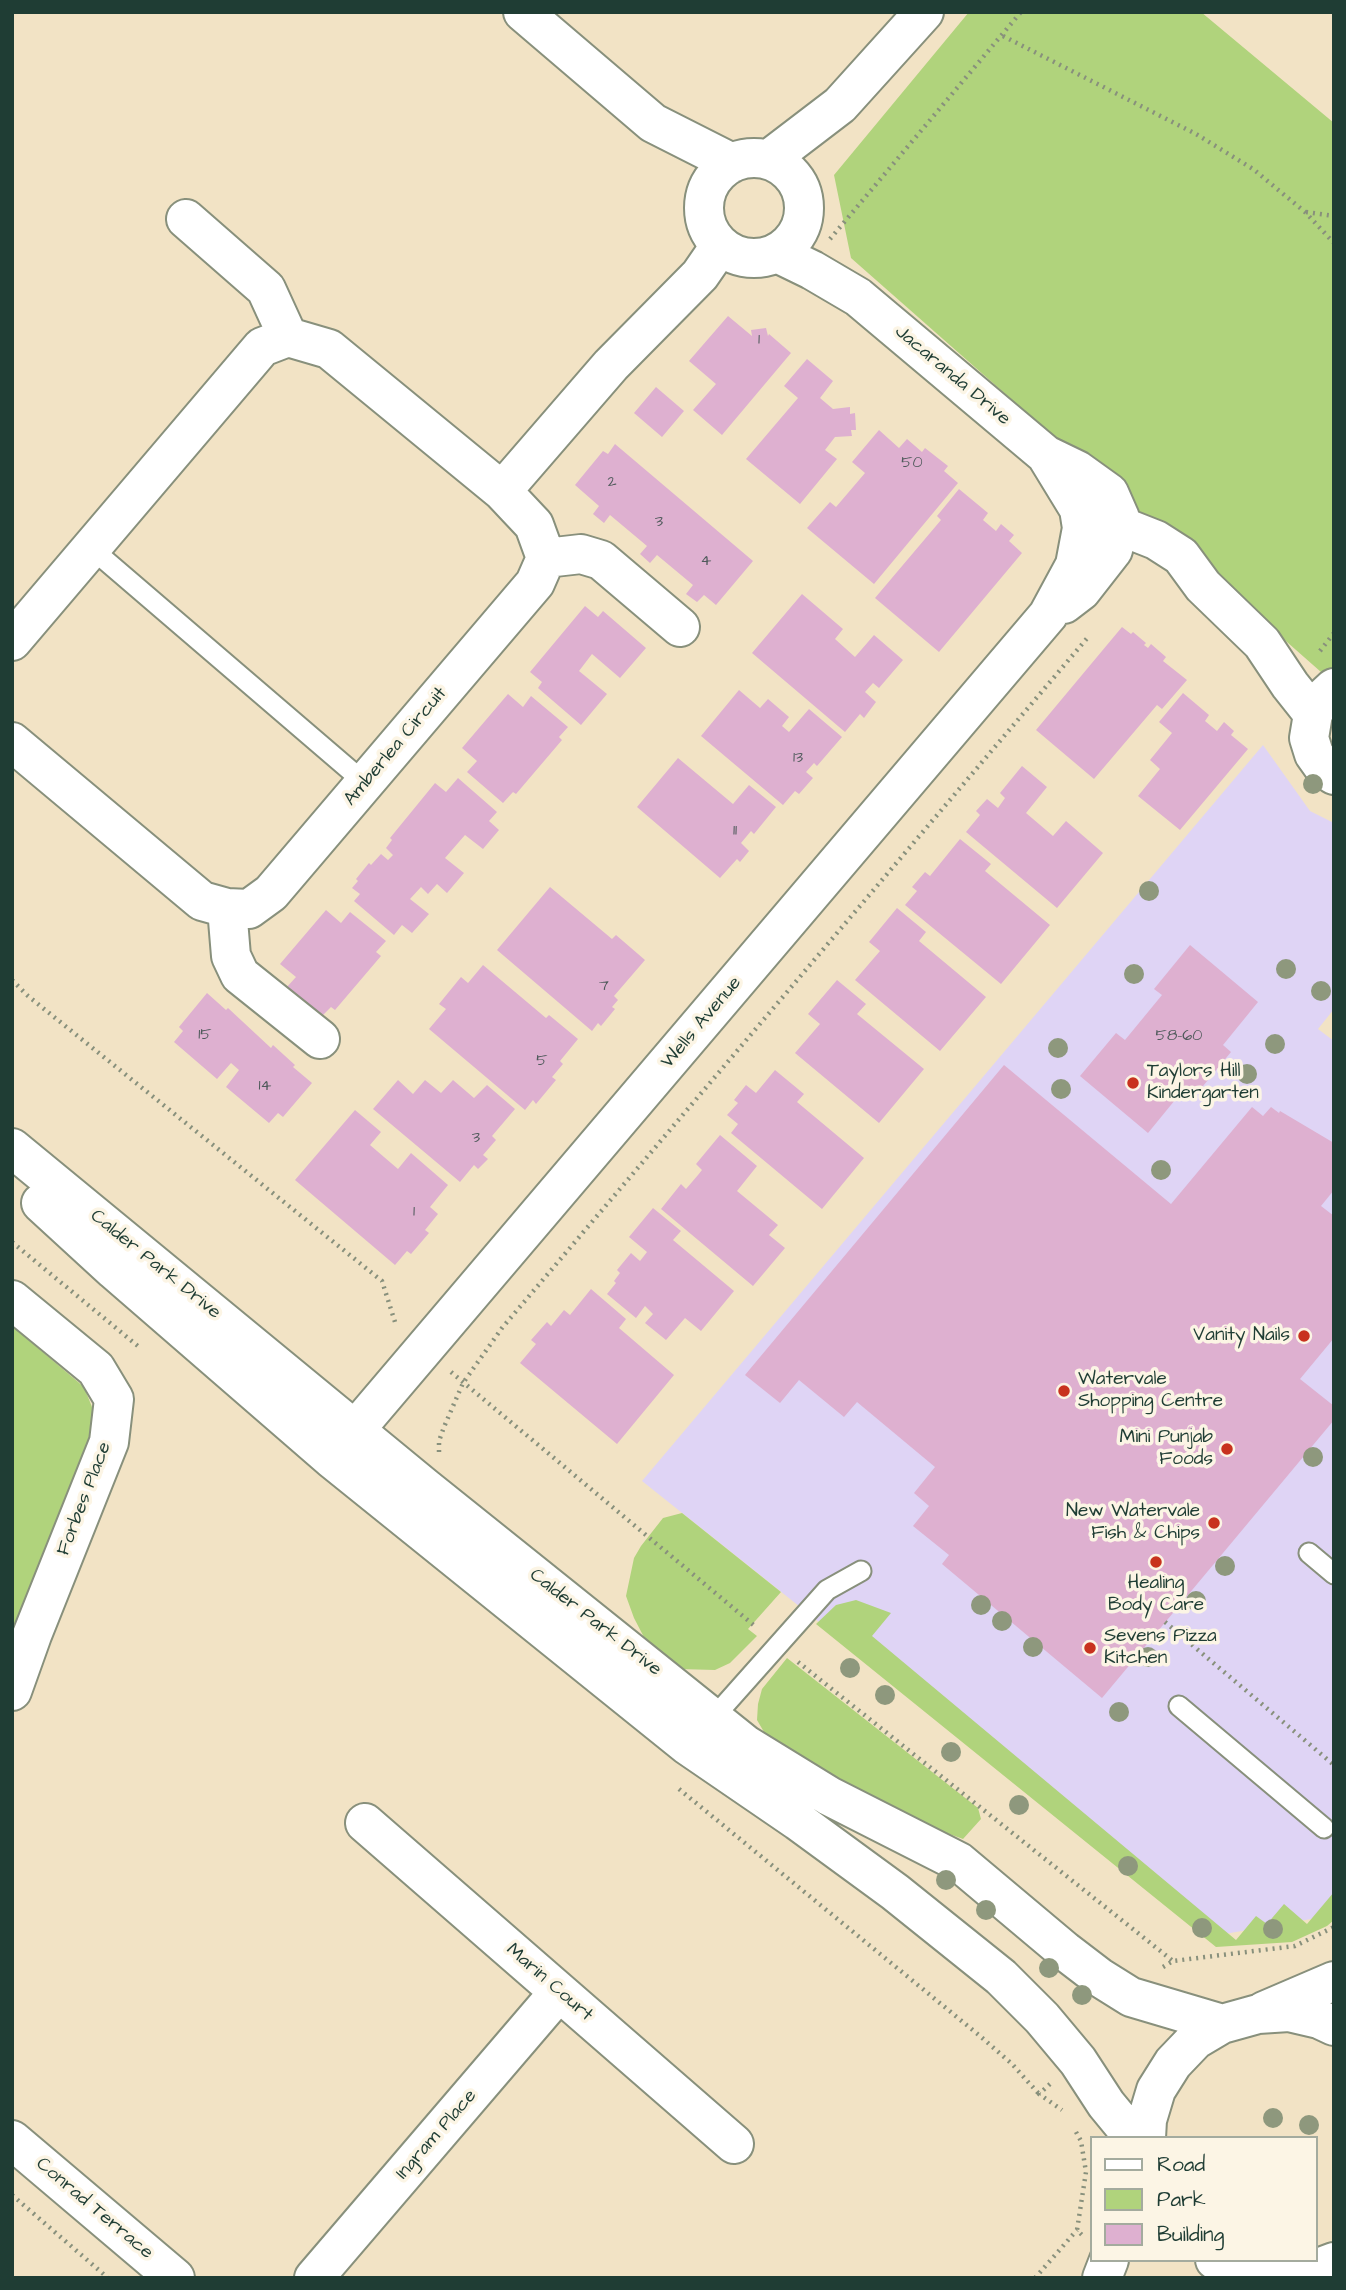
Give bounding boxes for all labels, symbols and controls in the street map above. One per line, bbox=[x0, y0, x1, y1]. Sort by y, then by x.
street label: Jacaranda Drive bbox=[890, 321, 1014, 431]
house number: 1 bbox=[758, 331, 760, 351]
house number: 50 bbox=[901, 454, 923, 474]
house number: 2 bbox=[607, 473, 617, 493]
house number: 3 bbox=[655, 513, 663, 533]
house number: 4 bbox=[701, 552, 711, 572]
street label: Amberlea Circuit bbox=[340, 683, 452, 811]
house number: 13 bbox=[793, 749, 803, 769]
house number: 11 bbox=[733, 822, 737, 842]
street label: Wells Avenue bbox=[657, 972, 747, 1074]
house number: 7 bbox=[599, 977, 609, 997]
house number: 15 bbox=[198, 1026, 212, 1046]
house number: 58-60 bbox=[1156, 1027, 1202, 1047]
house number: 5 bbox=[536, 1052, 548, 1072]
place label: Taylors Hill Kindergarten bbox=[1147, 1061, 1259, 1105]
marker: Taylors Hill Kindergarten bbox=[1125, 1075, 1141, 1091]
house number: 14 bbox=[259, 1077, 271, 1097]
house number: 3 bbox=[472, 1129, 480, 1149]
house number: 1 bbox=[413, 1203, 415, 1223]
street label: Calder Park Drive bbox=[85, 1205, 225, 1325]
place label: Vanity Nails bbox=[1193, 1325, 1290, 1347]
marker: Vanity Nails bbox=[1296, 1328, 1312, 1344]
place label: Watervale Shopping Centre bbox=[1078, 1369, 1223, 1413]
marker: Watervale Shopping Centre bbox=[1056, 1383, 1072, 1399]
place label: Mini Punjab Foods bbox=[1119, 1427, 1213, 1471]
street label: Forbes Place bbox=[53, 1439, 117, 1559]
marker: Mini Punjab Foods bbox=[1219, 1441, 1235, 1457]
place label: New Watervale Fish & Chips bbox=[1066, 1501, 1200, 1545]
marker: New Watervale Fish & Chips bbox=[1206, 1515, 1222, 1531]
marker: Healing Body Care bbox=[1148, 1554, 1164, 1570]
street label: Calder Park Drive bbox=[524, 1564, 666, 1682]
place label: Healing Body Care bbox=[1108, 1573, 1204, 1617]
place label: Sevens Pizza Kitchen bbox=[1104, 1626, 1217, 1670]
marker: Sevens Pizza Kitchen bbox=[1082, 1640, 1098, 1656]
street label: Marin Court bbox=[501, 1939, 597, 2027]
street label: Ingram Place bbox=[392, 2085, 482, 2185]
legend bbox=[1090, 2136, 1318, 2262]
text: Road bbox=[1157, 2150, 1205, 2179]
street label: Conrad Terrace bbox=[31, 2153, 157, 2265]
text: Park bbox=[1157, 2185, 1206, 2214]
text: Building bbox=[1157, 2220, 1224, 2249]

